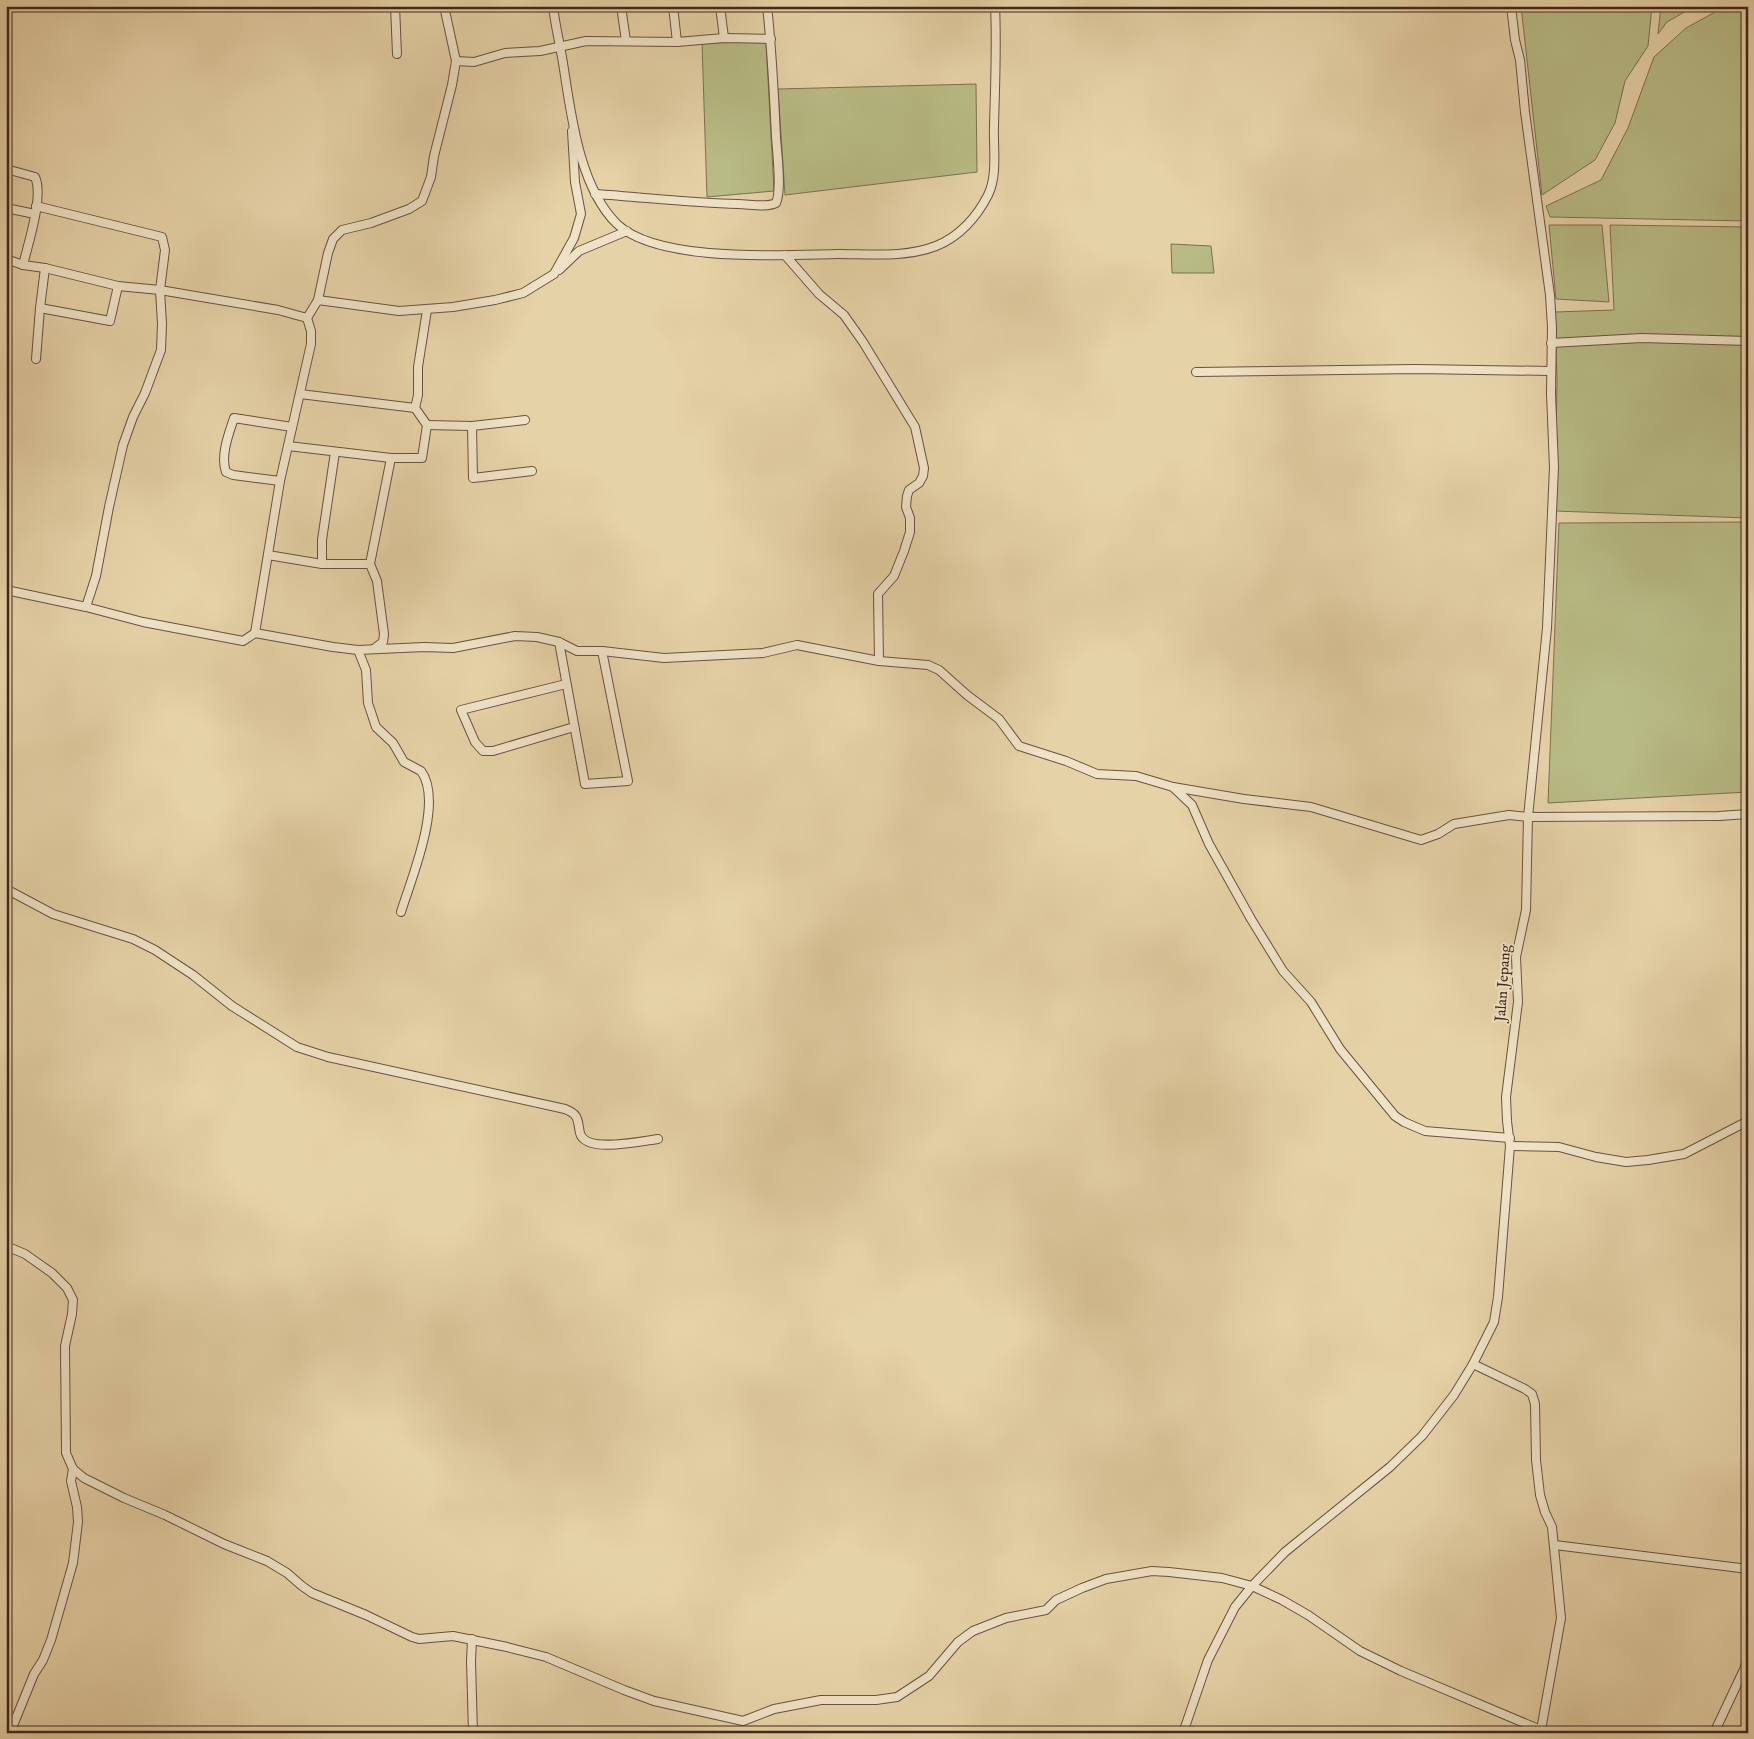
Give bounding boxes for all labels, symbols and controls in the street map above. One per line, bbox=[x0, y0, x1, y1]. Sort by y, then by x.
street label: Jalan Jepang bbox=[1491, 943, 1515, 1024]

